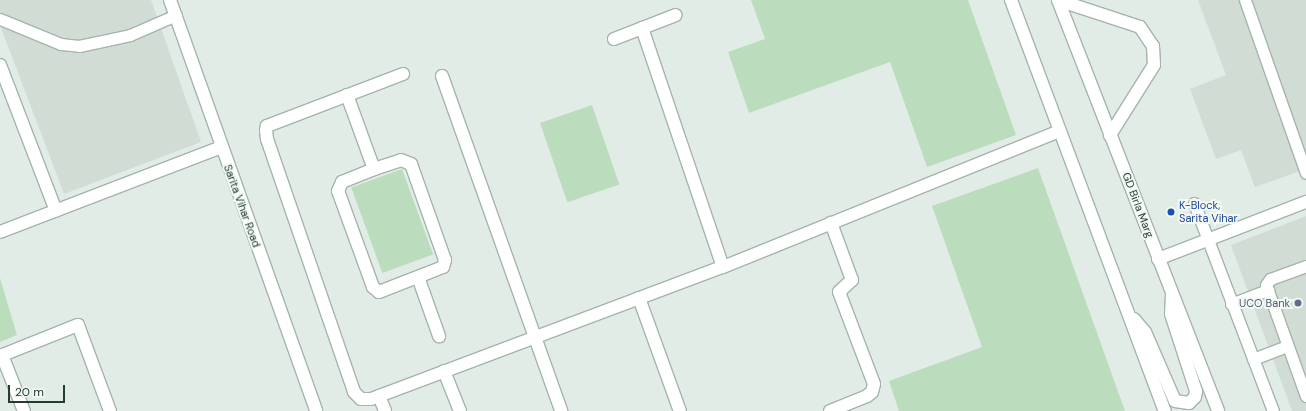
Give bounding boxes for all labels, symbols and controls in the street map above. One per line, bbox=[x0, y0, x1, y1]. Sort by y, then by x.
street label: Sarita Vihar Road bbox=[221, 163, 263, 249]
street label: GD Birla Marg bbox=[1120, 170, 1156, 240]
place label: K-Block, Sarita Vihar bbox=[1179, 199, 1238, 225]
marker: K-Block, Sarita Vihar bbox=[1166, 207, 1176, 217]
place label: UCO Bank bbox=[1239, 296, 1290, 310]
marker: UCO Bank bbox=[1293, 298, 1303, 308]
scale bar bbox=[10, 377, 67, 403]
text: 20 m bbox=[15, 384, 44, 400]

